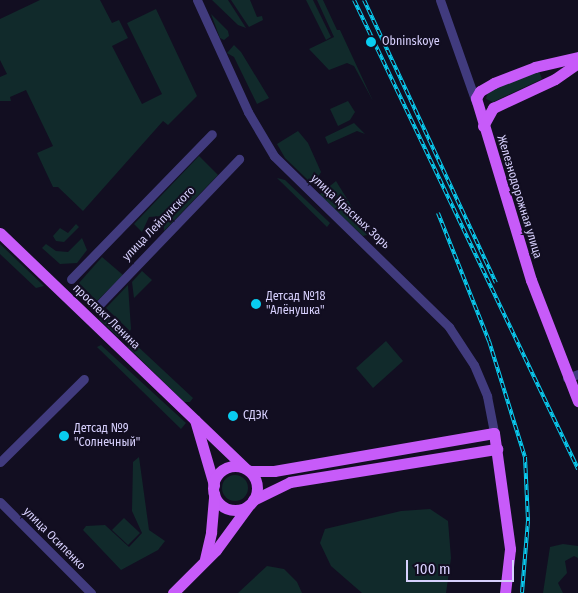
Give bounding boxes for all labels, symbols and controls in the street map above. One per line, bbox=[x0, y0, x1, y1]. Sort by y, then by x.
marker: Obninskoye bbox=[364, 35, 378, 49]
place label: Obninskoye bbox=[382, 35, 440, 49]
street label: Железнодорожная улица bbox=[493, 134, 545, 260]
street label: улица Красных Зорь bbox=[307, 172, 393, 252]
street label: улица Лейпунского bbox=[120, 184, 198, 264]
street label: проспект Ленина bbox=[69, 281, 143, 353]
place label: Детсад №18 "Алёнушка" bbox=[266, 290, 325, 318]
marker: Детсад №18 "Алёнушка" bbox=[250, 298, 262, 310]
place label: СДЭК bbox=[243, 409, 268, 423]
marker: СДЭК bbox=[227, 410, 239, 422]
place label: Детсад №9 "Солнечный" bbox=[74, 422, 140, 450]
marker: Детсад №9 "Солнечный" bbox=[58, 430, 70, 442]
street label: улица Осипенко bbox=[20, 505, 88, 573]
scale bar bbox=[408, 550, 516, 582]
text: 100 m bbox=[414, 560, 451, 578]

